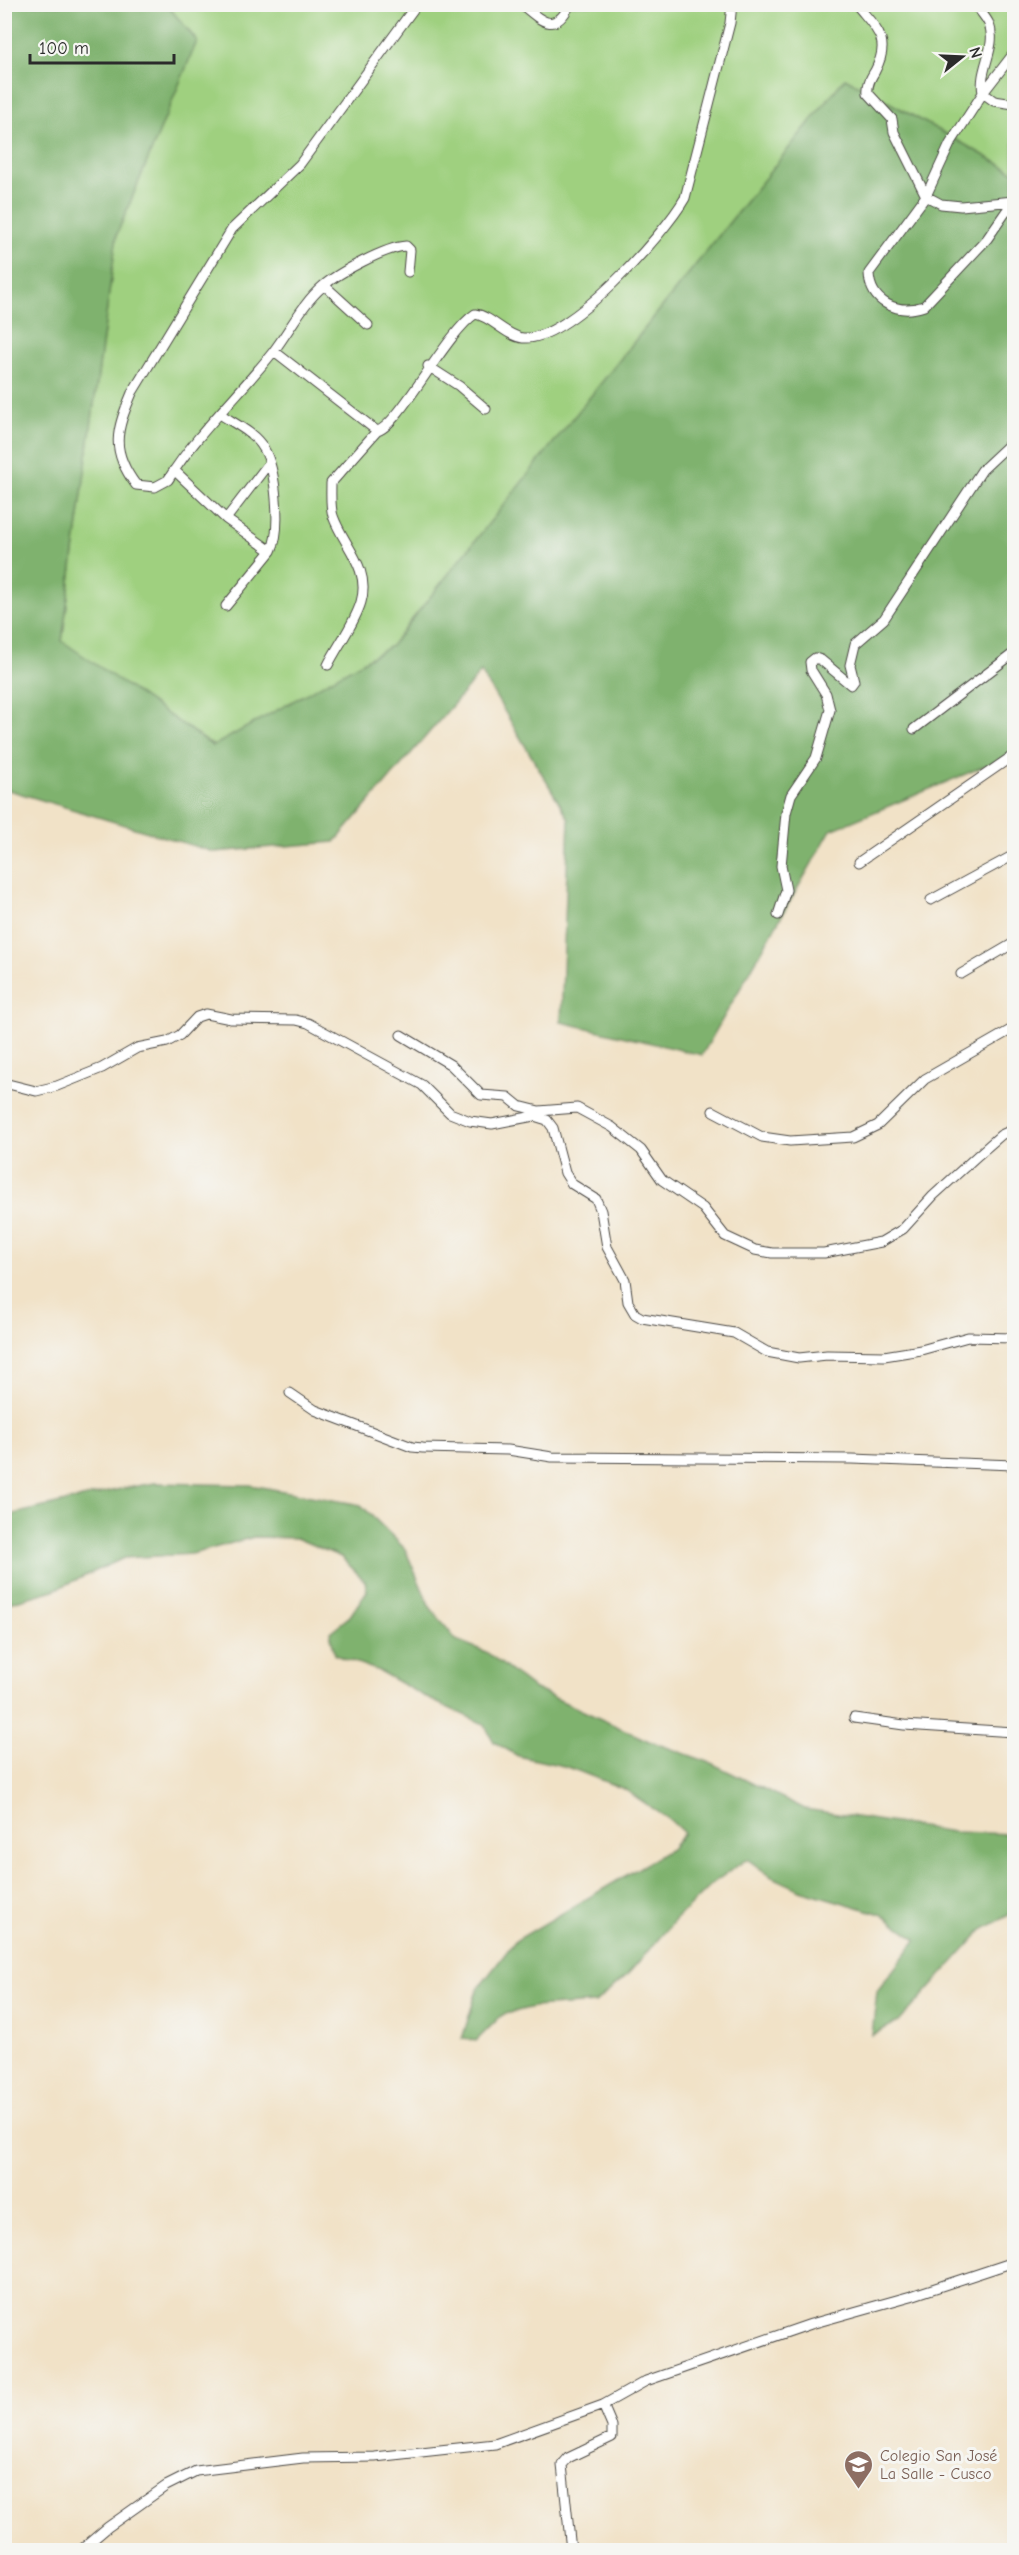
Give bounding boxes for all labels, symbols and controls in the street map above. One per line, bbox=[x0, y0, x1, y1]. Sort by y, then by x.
scale bar bbox=[30, 27, 174, 65]
north arrow bbox=[932, 27, 992, 87]
text: 100 m bbox=[39, 38, 89, 59]
text: N bbox=[965, 45, 985, 60]
place label: Colegio San José La Salle - Cusco bbox=[880, 2447, 997, 2483]
school or university icon: Colegio San José La Salle - Cusco bbox=[843, 2448, 875, 2490]

